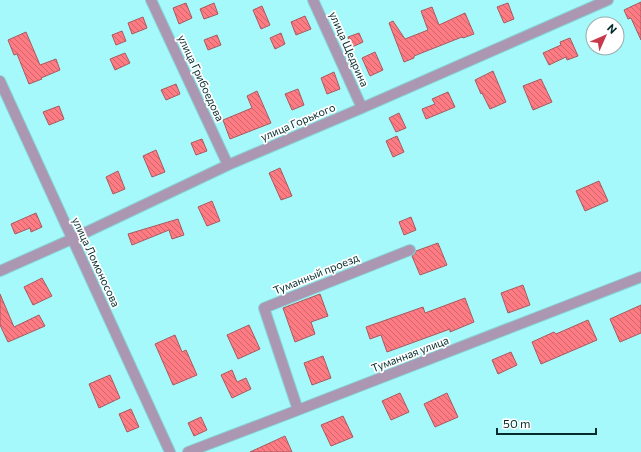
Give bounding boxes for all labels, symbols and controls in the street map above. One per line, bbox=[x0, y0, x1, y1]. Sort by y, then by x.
street label: улица Щедрина bbox=[327, 9, 372, 88]
north arrow bbox=[585, 16, 625, 56]
text: N bbox=[605, 21, 620, 36]
street label: улица Грибоедова bbox=[176, 33, 227, 123]
street label: улица Горького bbox=[259, 100, 337, 143]
street label: улица Ломоносова bbox=[70, 215, 123, 309]
street label: Туманный проезд bbox=[271, 250, 361, 297]
street label: Туманная улица bbox=[369, 333, 450, 374]
scale bar bbox=[497, 410, 596, 436]
text: 50 m bbox=[503, 416, 531, 430]

